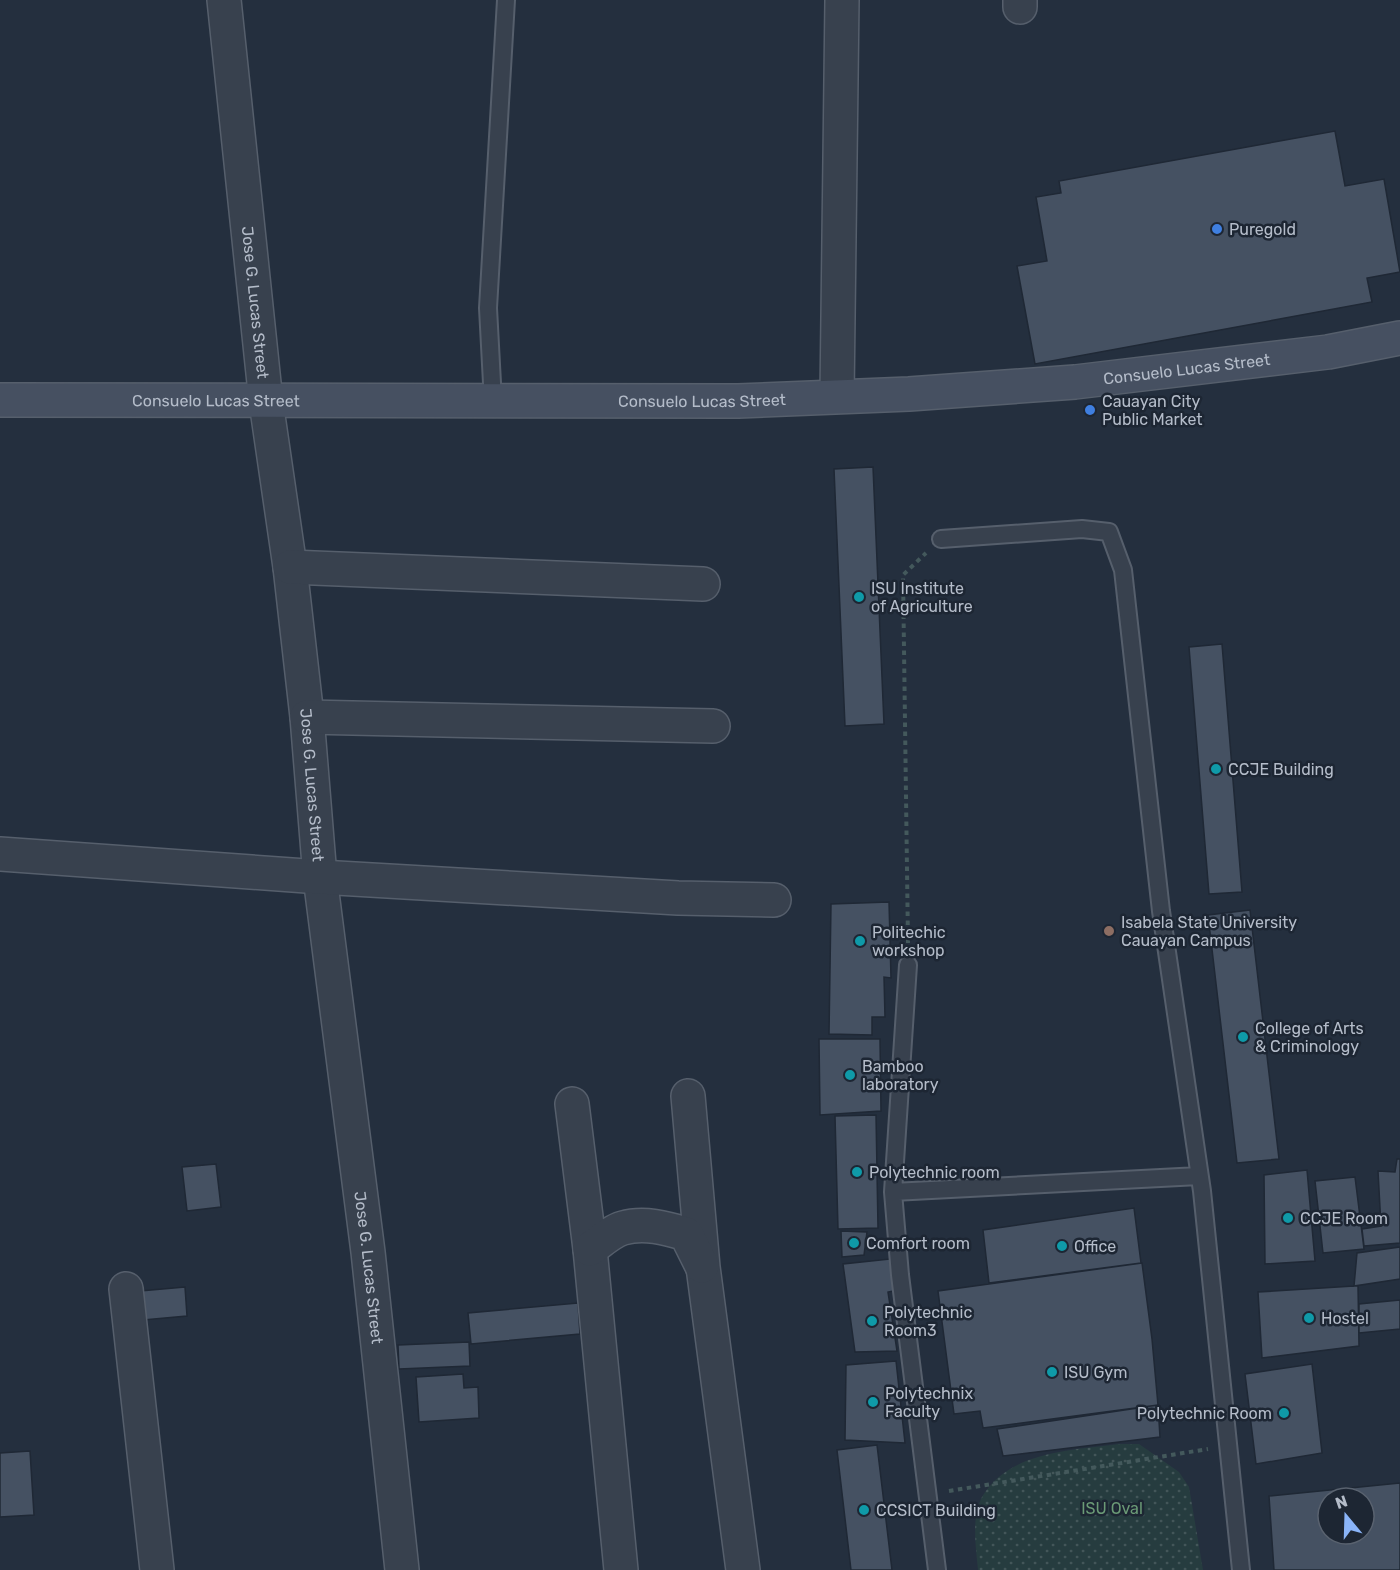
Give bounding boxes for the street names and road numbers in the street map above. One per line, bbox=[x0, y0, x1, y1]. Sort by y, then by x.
street label: Jose G. Lucas Street bbox=[238, 225, 273, 380]
street label: Consuelo Lucas Street bbox=[1102, 349, 1271, 388]
street label: Consuelo Lucas Street bbox=[618, 390, 786, 411]
street label: Consuelo Lucas Street bbox=[132, 391, 300, 410]
street label: Jose G. Lucas Street bbox=[297, 707, 328, 862]
street label: Jose G. Lucas Street bbox=[351, 1190, 387, 1345]

